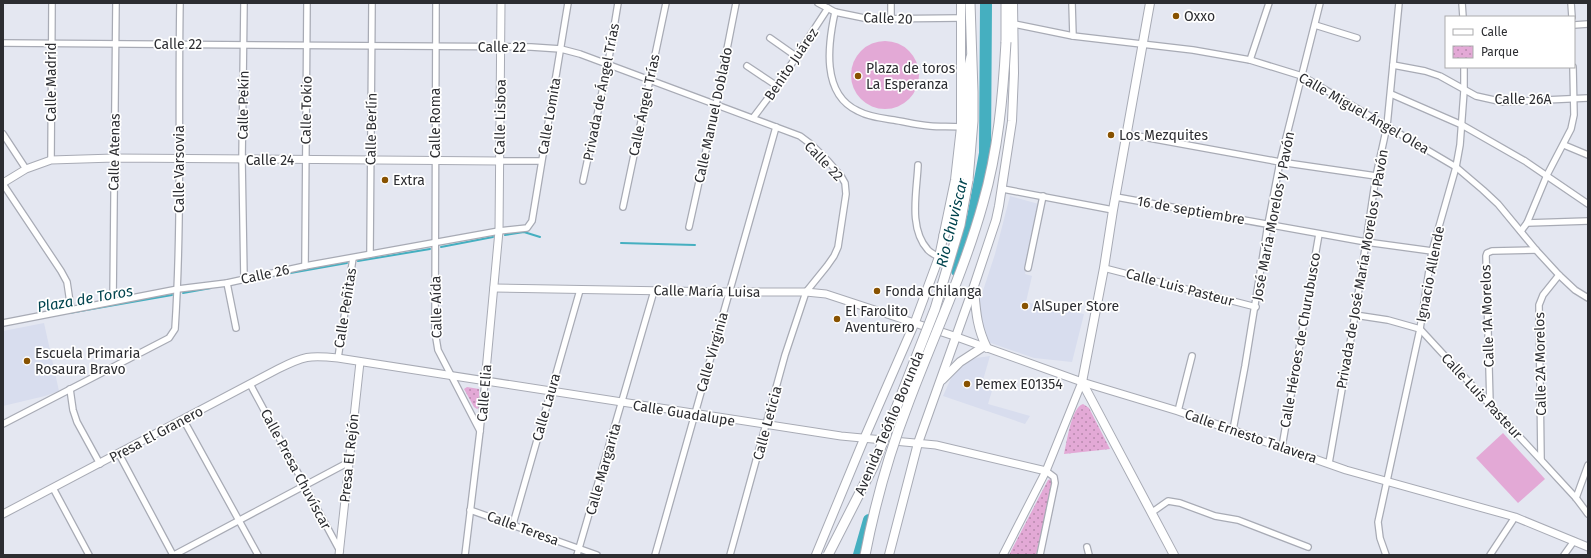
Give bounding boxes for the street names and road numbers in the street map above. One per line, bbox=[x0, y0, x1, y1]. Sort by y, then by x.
street label: Calle 20 bbox=[863, 9, 913, 28]
street label: Privada de Ángel Trías bbox=[579, 21, 623, 162]
street label: Benito Juárez bbox=[761, 25, 822, 104]
street label: Calle 22 bbox=[154, 36, 202, 53]
street label: Calle 22 bbox=[478, 39, 526, 56]
street label: Calle Madrid bbox=[43, 42, 60, 122]
street label: Calle Manuel Doblado bbox=[691, 46, 736, 185]
street label: Calle Ángel Trías bbox=[624, 52, 664, 158]
street label: Calle Miguel Ángel Olea bbox=[1296, 68, 1432, 158]
street label: Calle Pekín bbox=[234, 70, 253, 140]
street label: Calle Tokio bbox=[297, 76, 316, 144]
street label: Calle Lomita bbox=[534, 76, 565, 156]
street label: Calle Lisboa bbox=[491, 79, 510, 155]
street label: Calle Roma bbox=[427, 88, 444, 158]
street label: Calle 26A bbox=[1494, 91, 1552, 108]
street label: Calle Berlín bbox=[362, 93, 381, 165]
street label: Calle Atenas bbox=[105, 113, 124, 191]
street label: Calle Varsovia bbox=[171, 125, 188, 213]
street label: José María Morelos y Pavón bbox=[1249, 130, 1298, 302]
street label: Calle 22 bbox=[801, 138, 847, 185]
street label: Privada de José María Morelos y Pavón bbox=[1333, 148, 1392, 390]
street label: Calle 24 bbox=[246, 152, 295, 169]
street label: 16 de septiembre bbox=[1136, 193, 1246, 228]
street label: Ignacio Allende bbox=[1413, 224, 1448, 324]
street label: Calle Héroes de Churubusco bbox=[1277, 251, 1324, 429]
street label: Calle 26 bbox=[239, 261, 291, 288]
street label: Calle 1A Morelos bbox=[1477, 264, 1498, 368]
street label: Calle Luis Pasteur bbox=[1124, 265, 1236, 310]
street label: Calle Peñitas bbox=[331, 266, 360, 349]
street label: Calle Aída bbox=[427, 276, 446, 338]
street label: Calle María Luisa bbox=[653, 282, 760, 301]
street label: Calle Virginia bbox=[693, 310, 732, 394]
street label: Calle 2A Morelos bbox=[1531, 312, 1550, 416]
street label: Avenida Teófilo Borunda bbox=[851, 349, 928, 498]
street label: Calle Luis Pasteur bbox=[1438, 350, 1526, 443]
street label: Calle Elia bbox=[474, 364, 495, 423]
street label: Calle Laura bbox=[529, 371, 564, 443]
street label: Calle Leticia bbox=[749, 384, 786, 462]
street label: Calle Guadalupe bbox=[632, 397, 736, 430]
street label: Presa El Granero bbox=[106, 403, 206, 466]
street label: Calle Presa Chuvíscar bbox=[257, 406, 335, 533]
street label: Calle Ernesto Talavera bbox=[1182, 406, 1319, 467]
street label: Presa El Rejón bbox=[336, 413, 363, 503]
street label: Calle Margarita bbox=[582, 421, 625, 517]
street label: Calle Teresa bbox=[484, 508, 561, 549]

